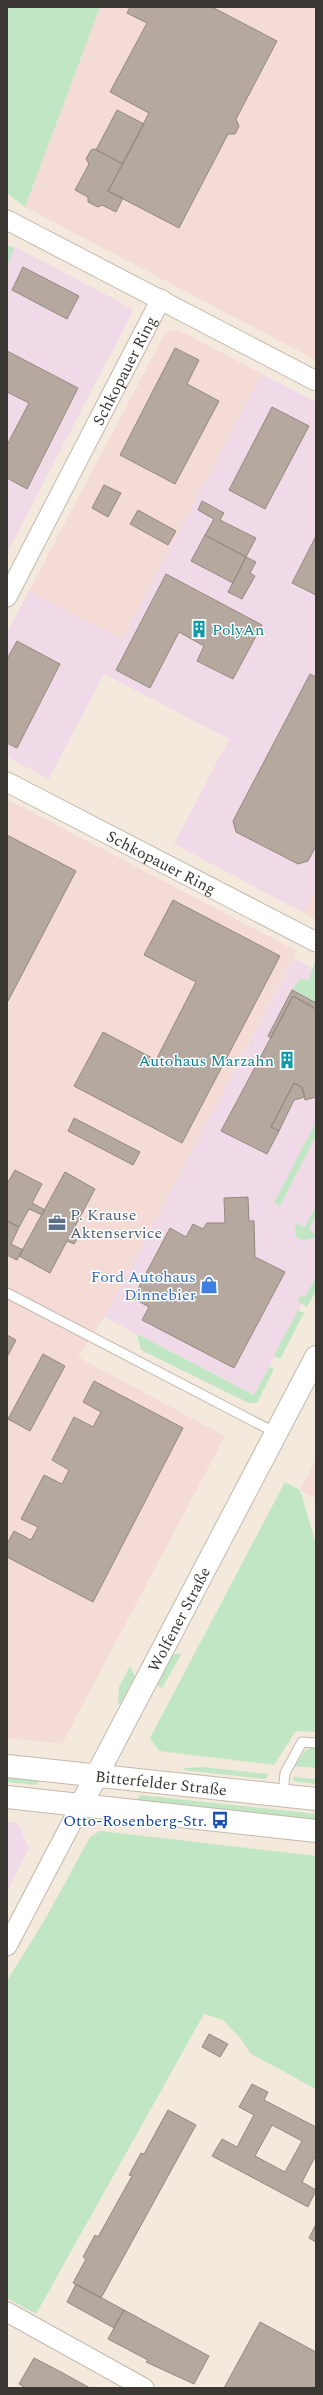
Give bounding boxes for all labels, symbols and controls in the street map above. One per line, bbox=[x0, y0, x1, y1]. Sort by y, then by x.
street label: Schkopauer Ring bbox=[87, 312, 163, 430]
place label: PolyAn bbox=[212, 618, 264, 642]
building icon: PolyAn bbox=[189, 619, 209, 639]
street label: Schkopauer Ring bbox=[102, 824, 220, 901]
place label: Autohaus Marzahn bbox=[138, 1049, 274, 1073]
building icon: Autohaus Marzahn bbox=[277, 1050, 297, 1070]
place label: P. Krause Aktenservice bbox=[70, 1203, 162, 1245]
office icon: P. Krause Aktenservice bbox=[47, 1213, 67, 1233]
place label: Ford Autohaus Dinnebier bbox=[91, 1265, 196, 1307]
shop icon: Ford Autohaus Dinnebier bbox=[199, 1275, 219, 1295]
street label: Wolfener Straße bbox=[142, 1563, 217, 1676]
street label: Bitterfelder Straße bbox=[94, 1764, 228, 1802]
place label: Otto-Rosenberg-Str. bbox=[63, 1809, 207, 1833]
bus stop icon: Otto-Rosenberg-Str. bbox=[210, 1810, 230, 1830]

